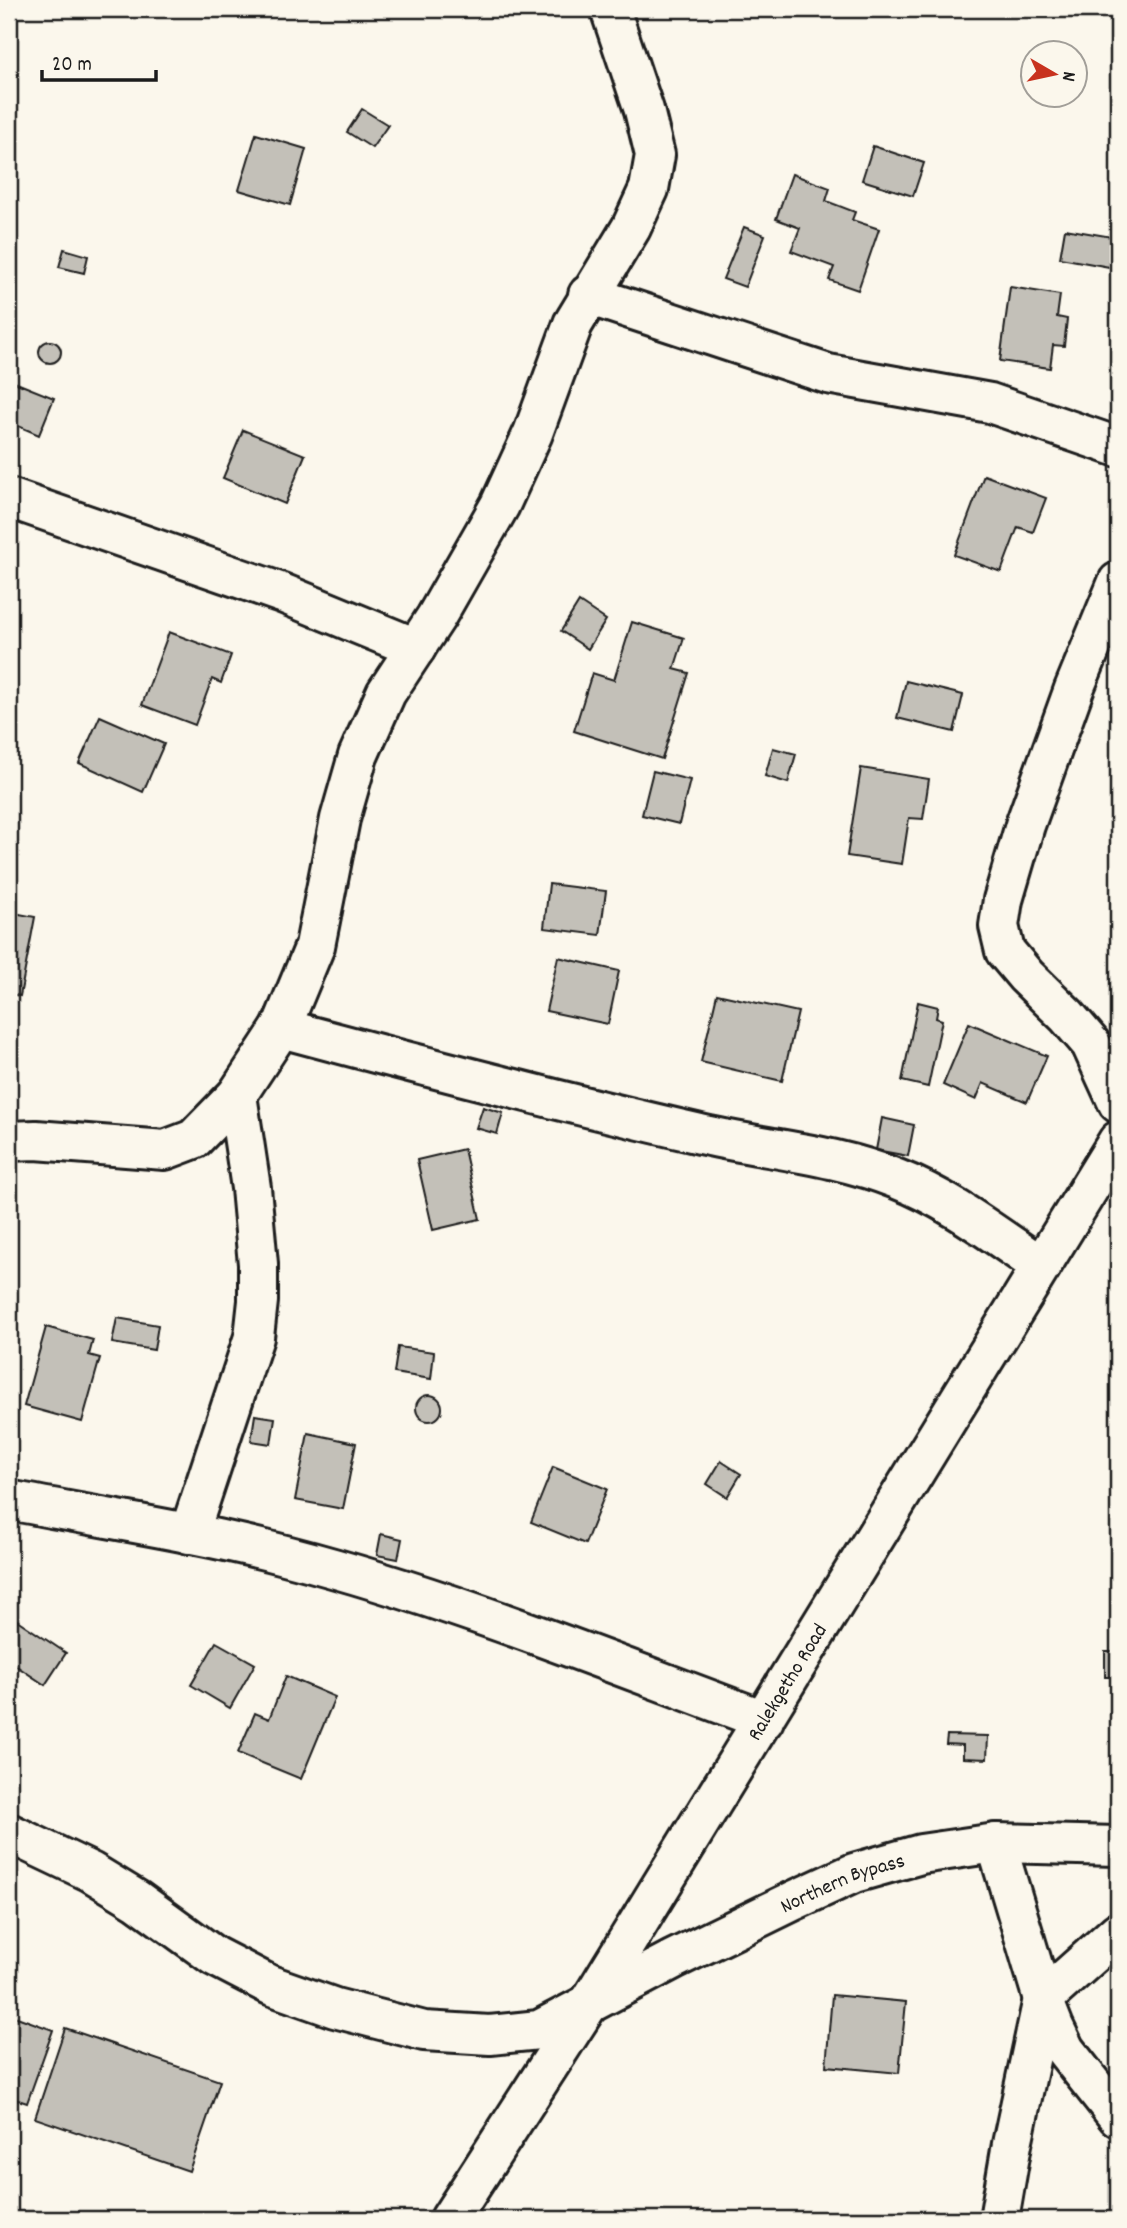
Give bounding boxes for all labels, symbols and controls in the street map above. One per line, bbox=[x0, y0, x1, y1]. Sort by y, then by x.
scale bar bbox=[42, 38, 156, 82]
north arrow bbox=[1018, 38, 1088, 108]
text: 20 m bbox=[52, 51, 92, 81]
text: N bbox=[1053, 69, 1081, 83]
street label: Ralekgetho Road bbox=[742, 1619, 836, 1747]
street label: Northern Bypass bbox=[776, 1847, 909, 1923]

